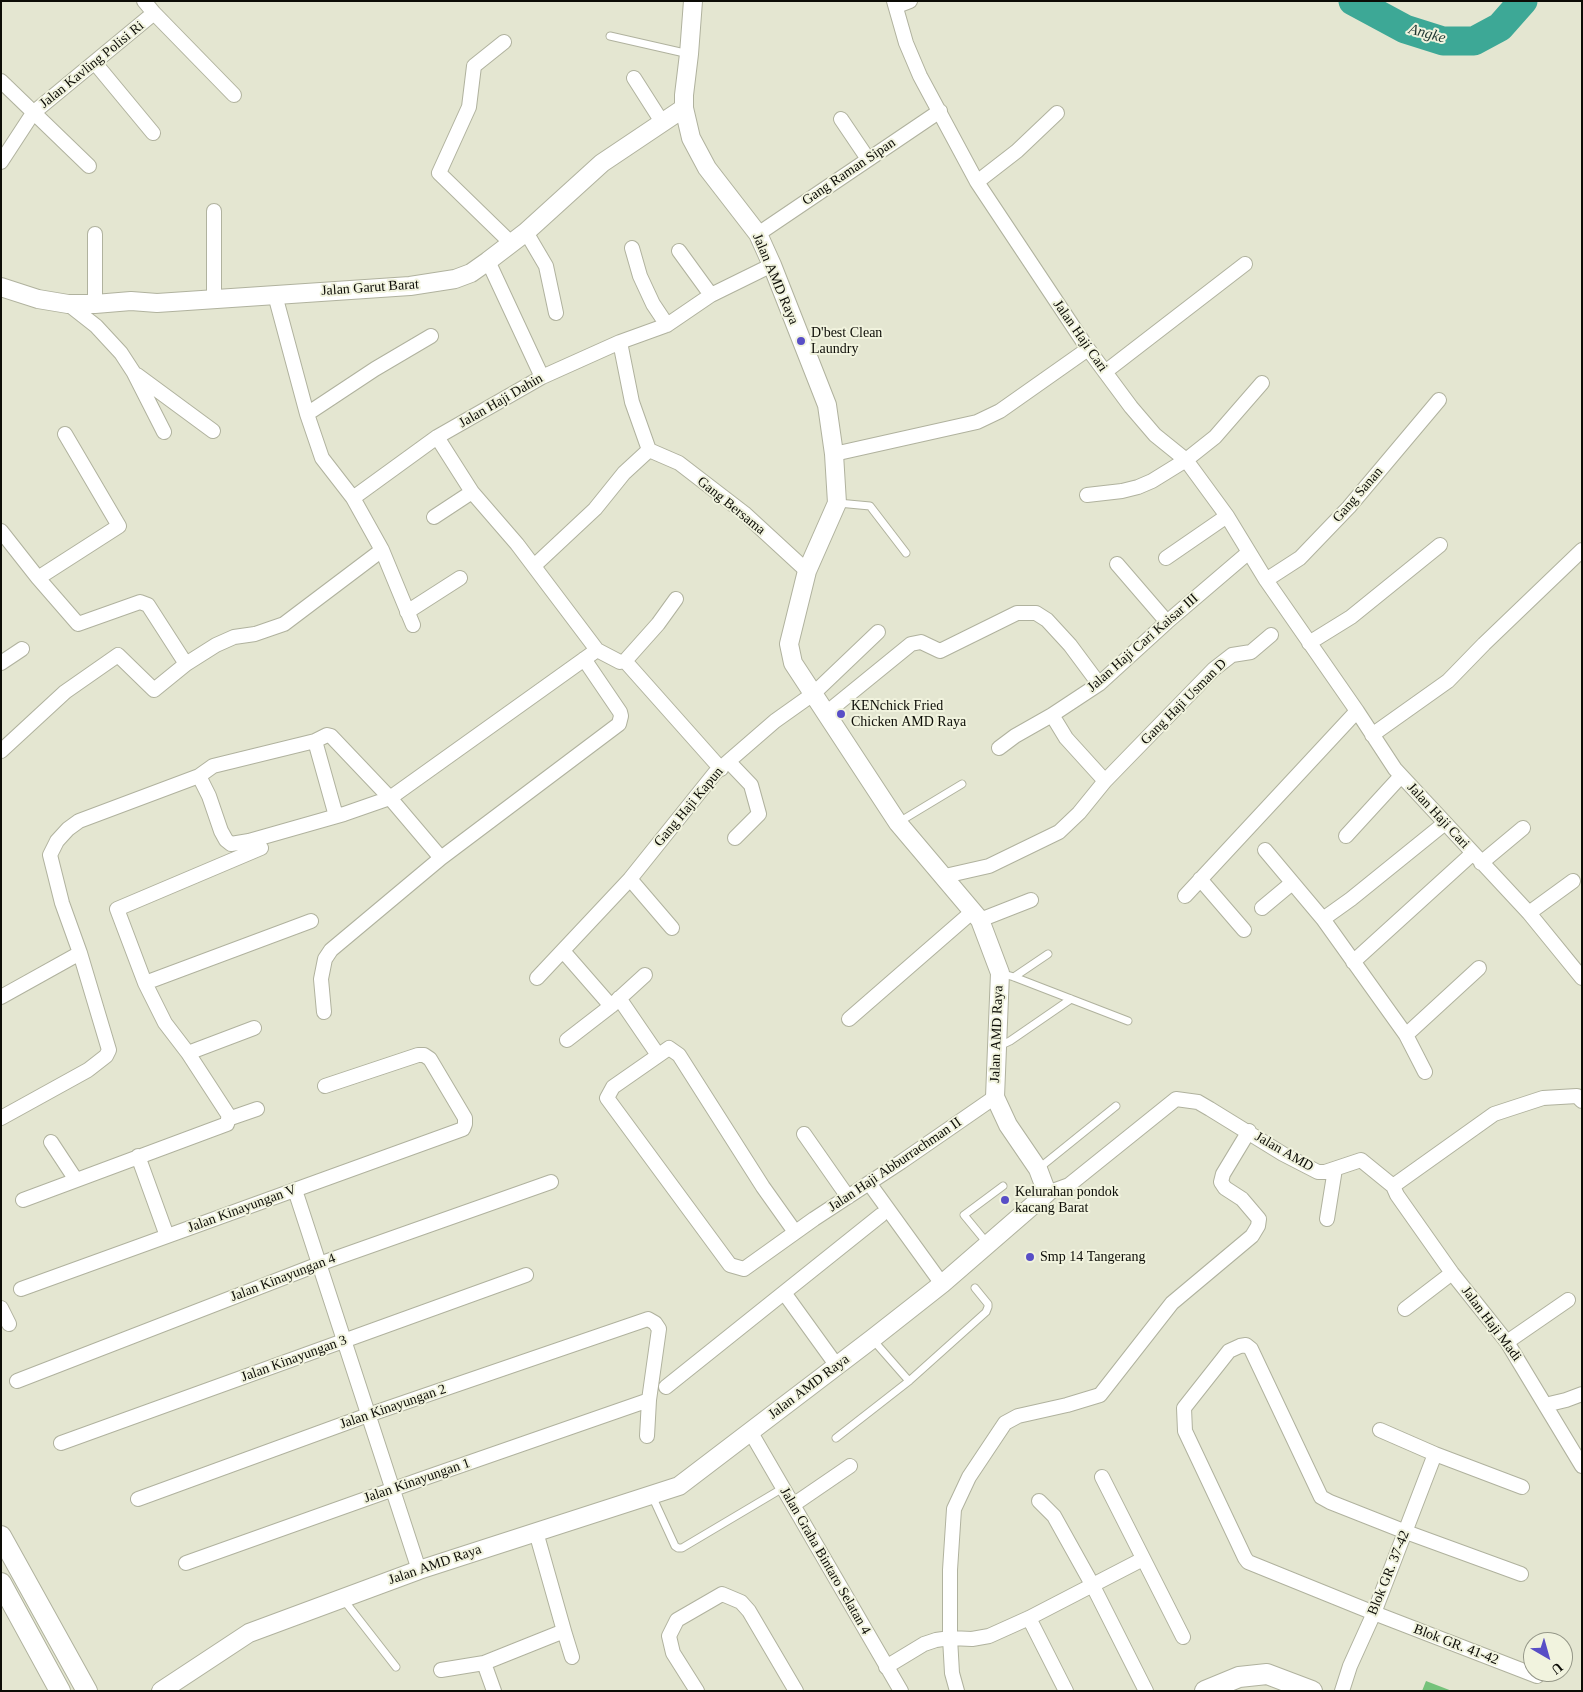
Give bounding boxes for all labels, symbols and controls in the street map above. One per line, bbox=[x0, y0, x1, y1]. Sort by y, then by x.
street label: Jalan Kavling Polisi Ri bbox=[36, 18, 148, 112]
water label: Angke bbox=[1407, 20, 1447, 48]
street label: Gang Raman Sipan bbox=[799, 135, 899, 209]
street label: Jalan AMD Raya bbox=[748, 231, 802, 327]
street label: Jalan Garut Barat bbox=[321, 276, 419, 300]
street label: Jalan Haji Cari bbox=[1049, 297, 1111, 375]
place label: D'best Clean Laundry bbox=[811, 325, 882, 358]
marker: D'best Clean Laundry bbox=[795, 335, 807, 347]
street label: Jalan Haji Dahin bbox=[456, 370, 546, 432]
street label: Gang Sanan bbox=[1329, 464, 1387, 526]
street label: Gang Bersama bbox=[694, 473, 768, 539]
street label: Jalan Haji Cari Kaisar III bbox=[1084, 590, 1202, 696]
street label: Gang Haji Usman D bbox=[1138, 656, 1230, 748]
place label: KENchick Fried Chicken AMD Raya bbox=[851, 698, 966, 730]
marker: KENchick Fried Chicken AMD Raya bbox=[835, 708, 847, 720]
street label: Gang Haji Kapun bbox=[651, 764, 727, 850]
street label: Jalan Haji Cari bbox=[1403, 780, 1473, 852]
street label: Jalan AMD Raya bbox=[987, 985, 1007, 1083]
street label: Jalan Haji Abburrachman II bbox=[825, 1114, 965, 1216]
street label: Jalan AMD bbox=[1252, 1128, 1316, 1176]
street label: Jalan Kinayungan V bbox=[185, 1182, 299, 1236]
place label: Kelurahan pondok kacang Barat bbox=[1015, 1184, 1119, 1216]
marker: Kelurahan pondok kacang Barat bbox=[999, 1194, 1011, 1206]
place label: Smp 14 Tangerang bbox=[1040, 1249, 1146, 1265]
street label: Jalan Kinayungan 4 bbox=[228, 1250, 338, 1306]
marker: Smp 14 Tangerang bbox=[1024, 1251, 1036, 1263]
street label: Jalan Haji Madi bbox=[1457, 1283, 1525, 1365]
street label: Jalan Kinayungan 3 bbox=[239, 1332, 349, 1386]
street label: Jalan AMD Raya bbox=[765, 1351, 853, 1423]
street label: Jalan Kinayungan 2 bbox=[338, 1381, 448, 1433]
street label: Jalan Kinayungan 1 bbox=[362, 1455, 472, 1507]
street label: Jalan Graha Bintaro Selatan 4 bbox=[776, 1484, 874, 1638]
street label: Blok GR. 37-42 bbox=[1364, 1528, 1414, 1618]
street label: Jalan AMD Raya bbox=[386, 1541, 484, 1589]
street label: Blok GR. 41-42 bbox=[1411, 1621, 1501, 1669]
north arrow bbox=[1523, 1632, 1573, 1682]
text: U bbox=[1548, 1659, 1566, 1677]

